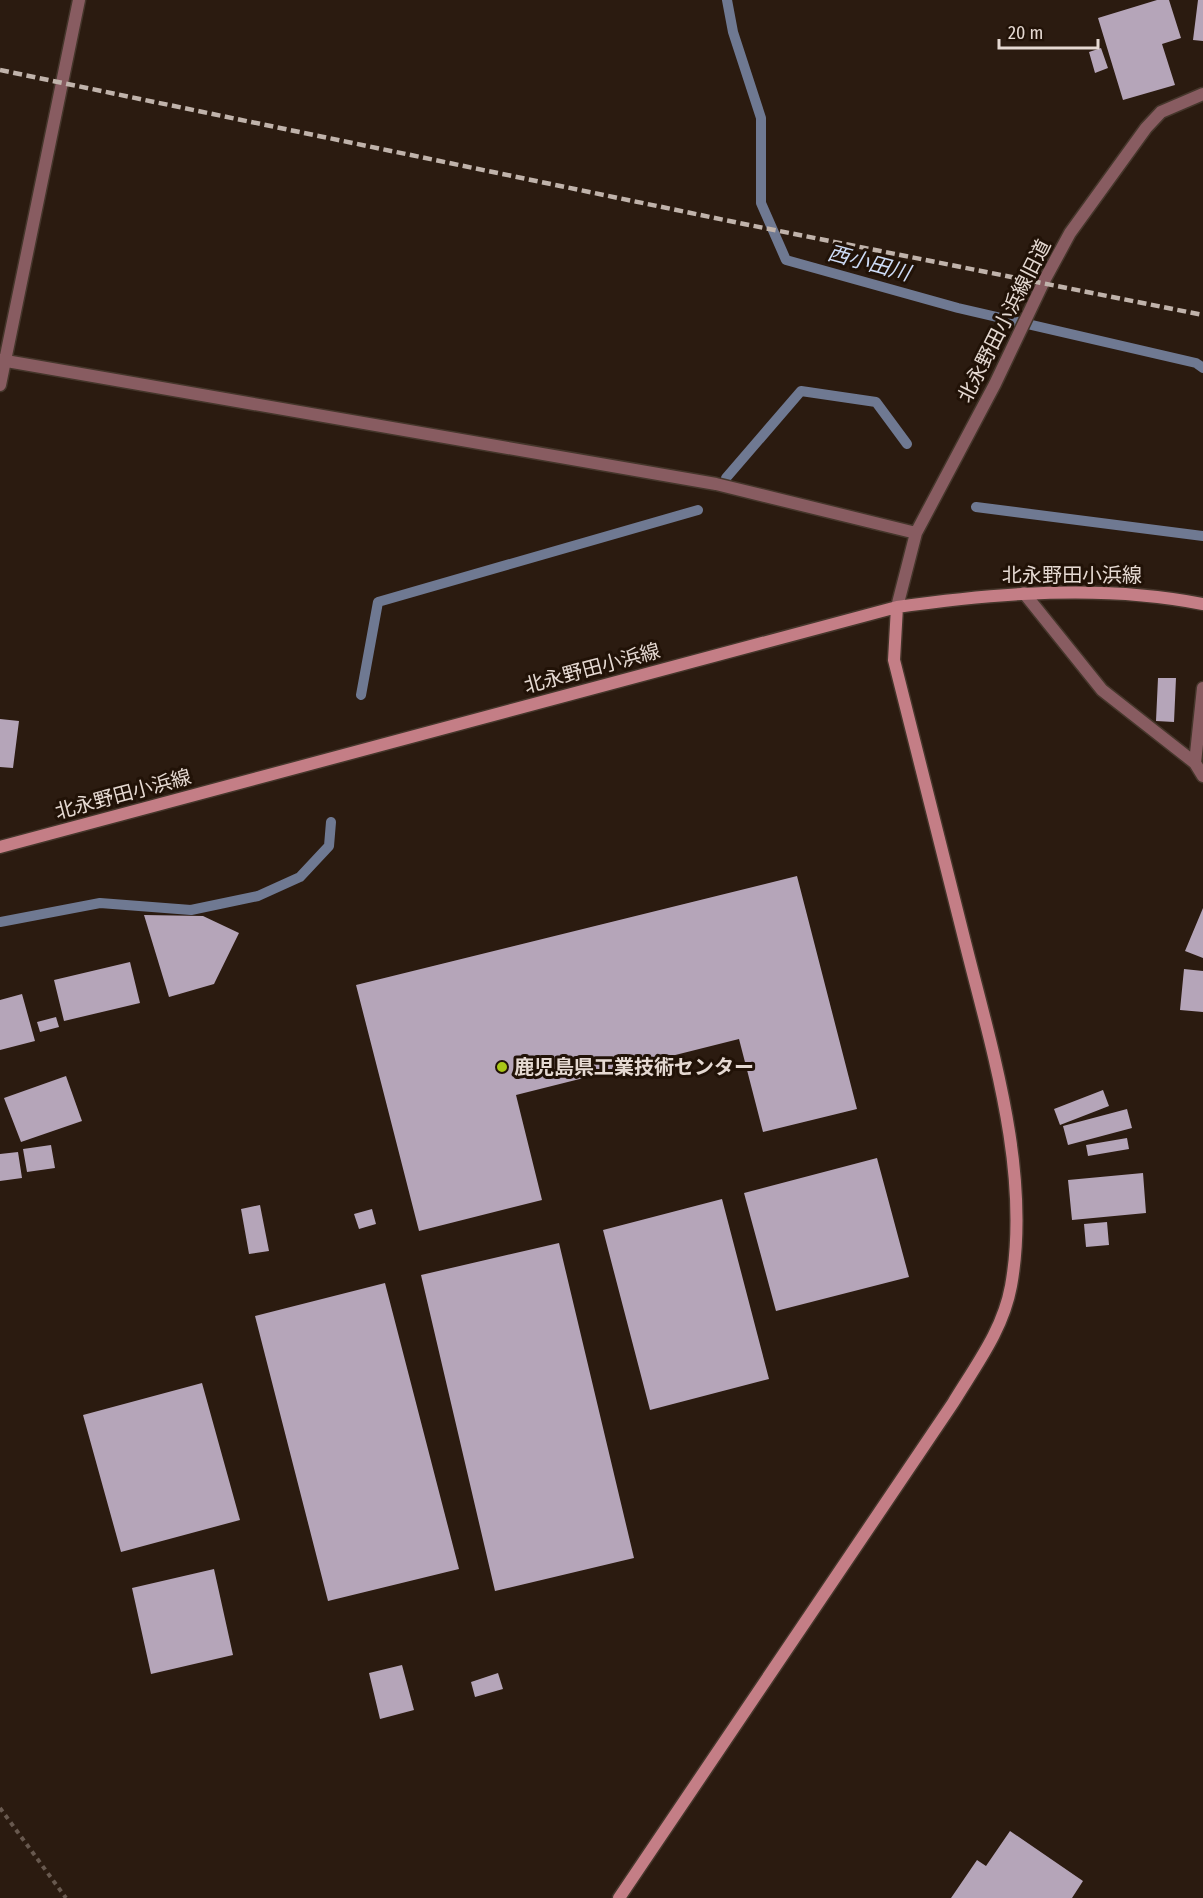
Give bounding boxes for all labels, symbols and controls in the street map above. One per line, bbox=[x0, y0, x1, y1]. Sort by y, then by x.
scale bar bbox=[999, 12, 1098, 50]
text: 20 m bbox=[1008, 22, 1043, 44]
street label: 北永野田小浜線旧道 bbox=[952, 235, 1056, 407]
water label: 西小田川 bbox=[825, 240, 915, 287]
street label: 北永野田小浜線 bbox=[1002, 563, 1142, 587]
street label: 北永野田小浜線 bbox=[521, 638, 663, 698]
street label: 北永野田小浜線 bbox=[52, 764, 194, 824]
place label: 鹿児島県工業技術センター bbox=[514, 1055, 754, 1079]
marker: 鹿児島県工業技術センター bbox=[495, 1060, 509, 1074]

